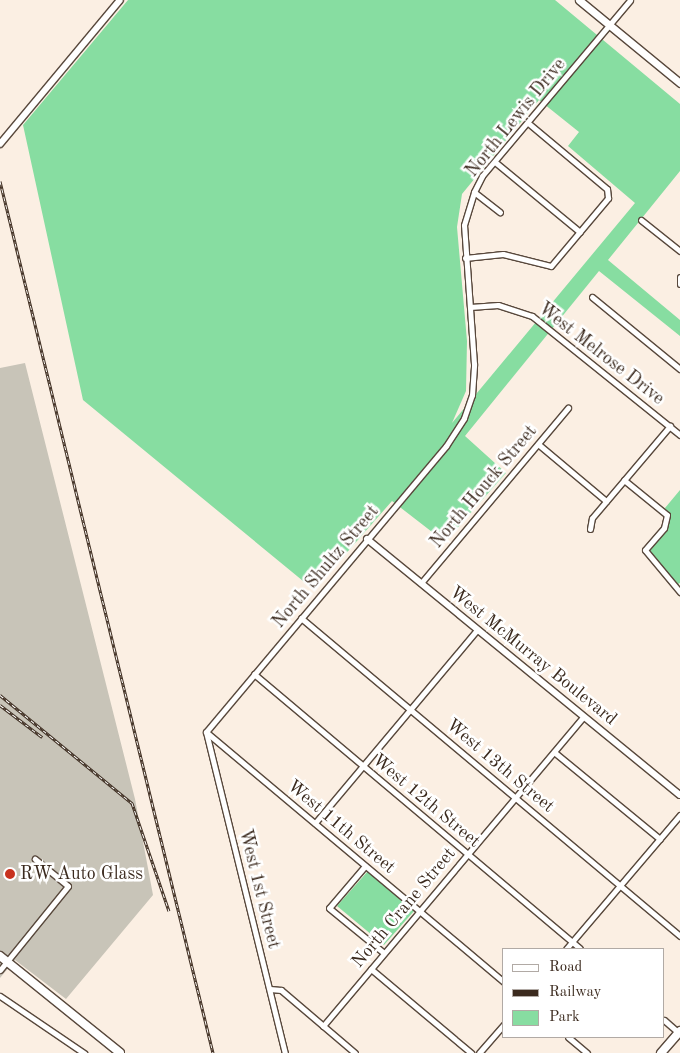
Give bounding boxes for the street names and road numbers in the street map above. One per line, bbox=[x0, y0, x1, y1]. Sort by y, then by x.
street label: North Lewis Drive bbox=[461, 54, 571, 182]
street label: West Melrose Drive bbox=[534, 298, 668, 410]
street label: North Houck Street bbox=[426, 421, 542, 553]
street label: North Shultz Street bbox=[268, 501, 384, 633]
street label: West McMurray Boulevard bbox=[445, 582, 621, 730]
street label: West 13th Street bbox=[441, 714, 559, 818]
street label: West 12th Street bbox=[367, 749, 485, 853]
street label: West 11th Street bbox=[282, 775, 400, 879]
street label: West 1st Street bbox=[234, 827, 284, 951]
street label: North Crane Street bbox=[347, 843, 461, 973]

